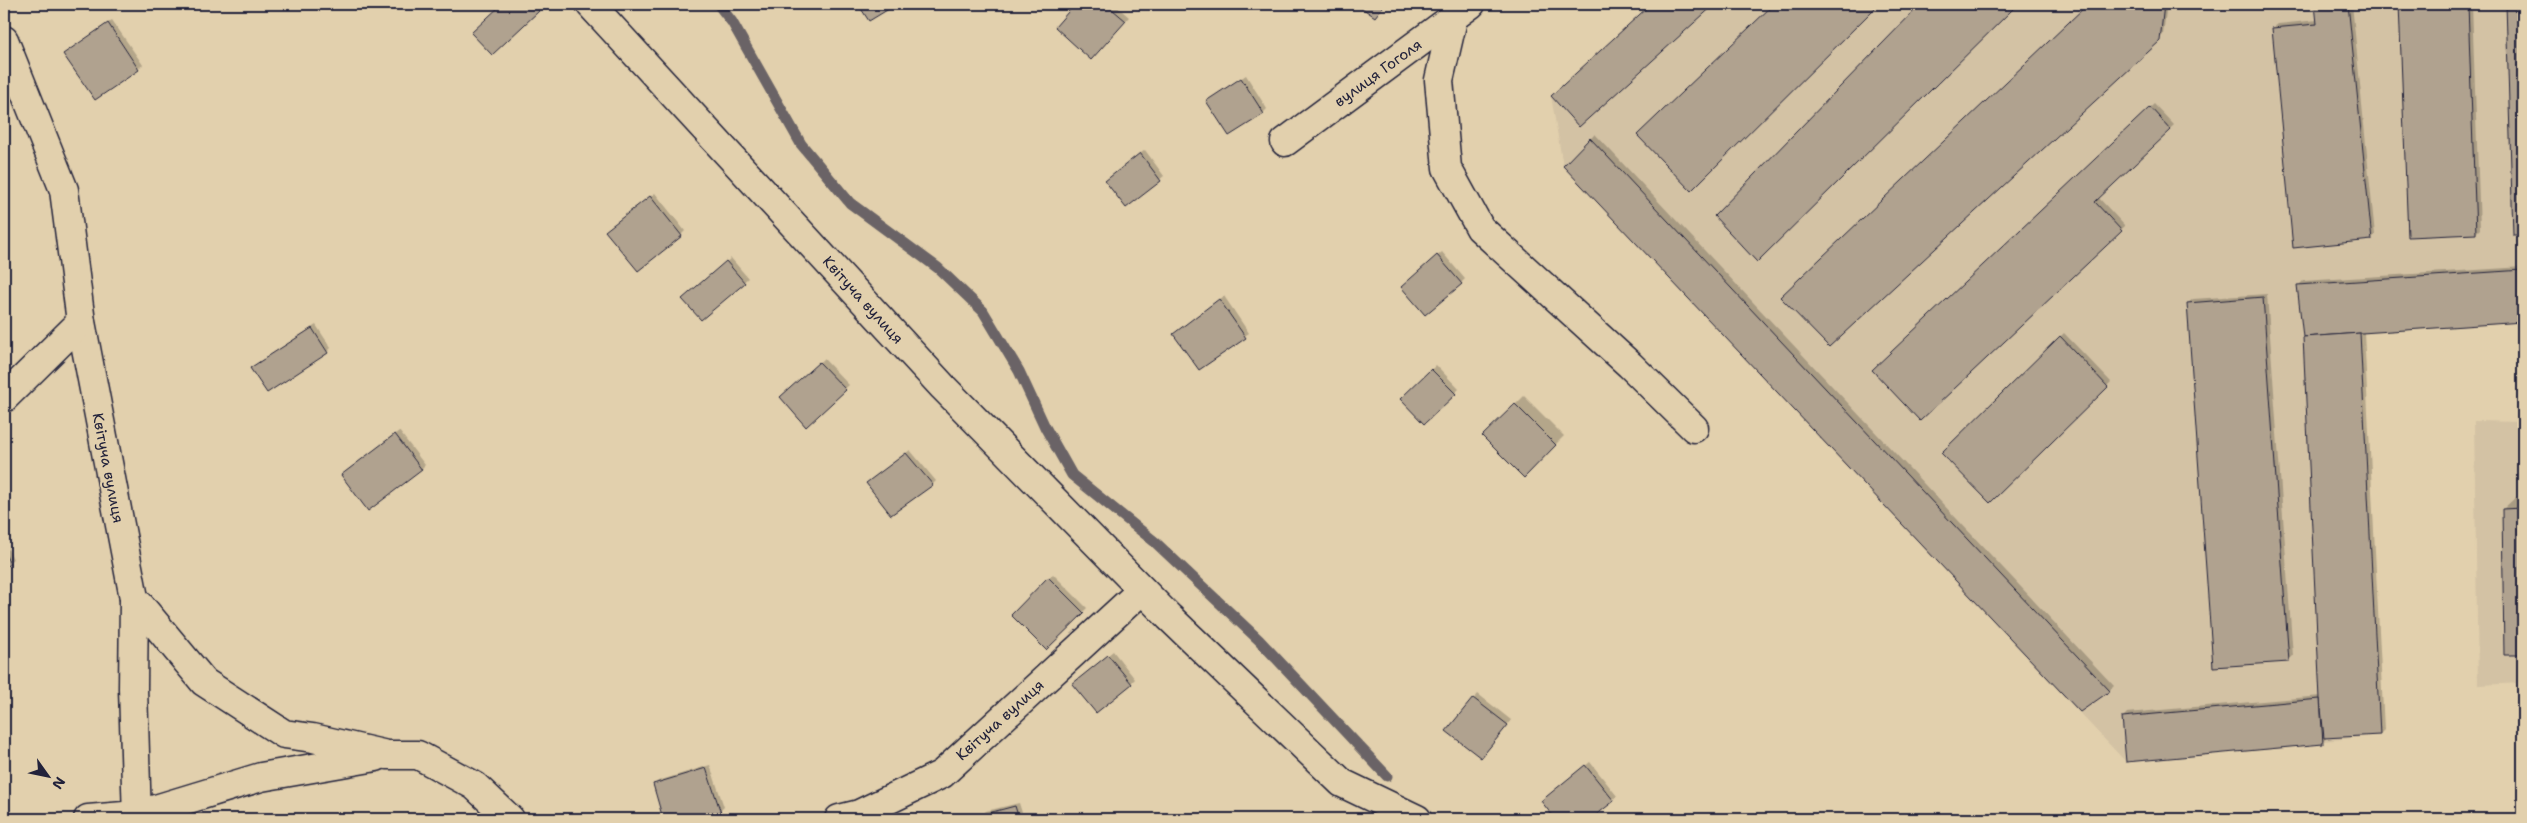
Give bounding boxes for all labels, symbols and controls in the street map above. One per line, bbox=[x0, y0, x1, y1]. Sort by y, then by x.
street label: вулиця Гоголя bbox=[1330, 34, 1426, 112]
street label: Квітуча вулиця bbox=[818, 252, 908, 348]
street label: Квітуча вулиця bbox=[88, 411, 128, 525]
street label: Квітуча вулиця bbox=[952, 675, 1048, 765]
north arrow bbox=[22, 750, 72, 800]
text: N bbox=[48, 774, 69, 793]

